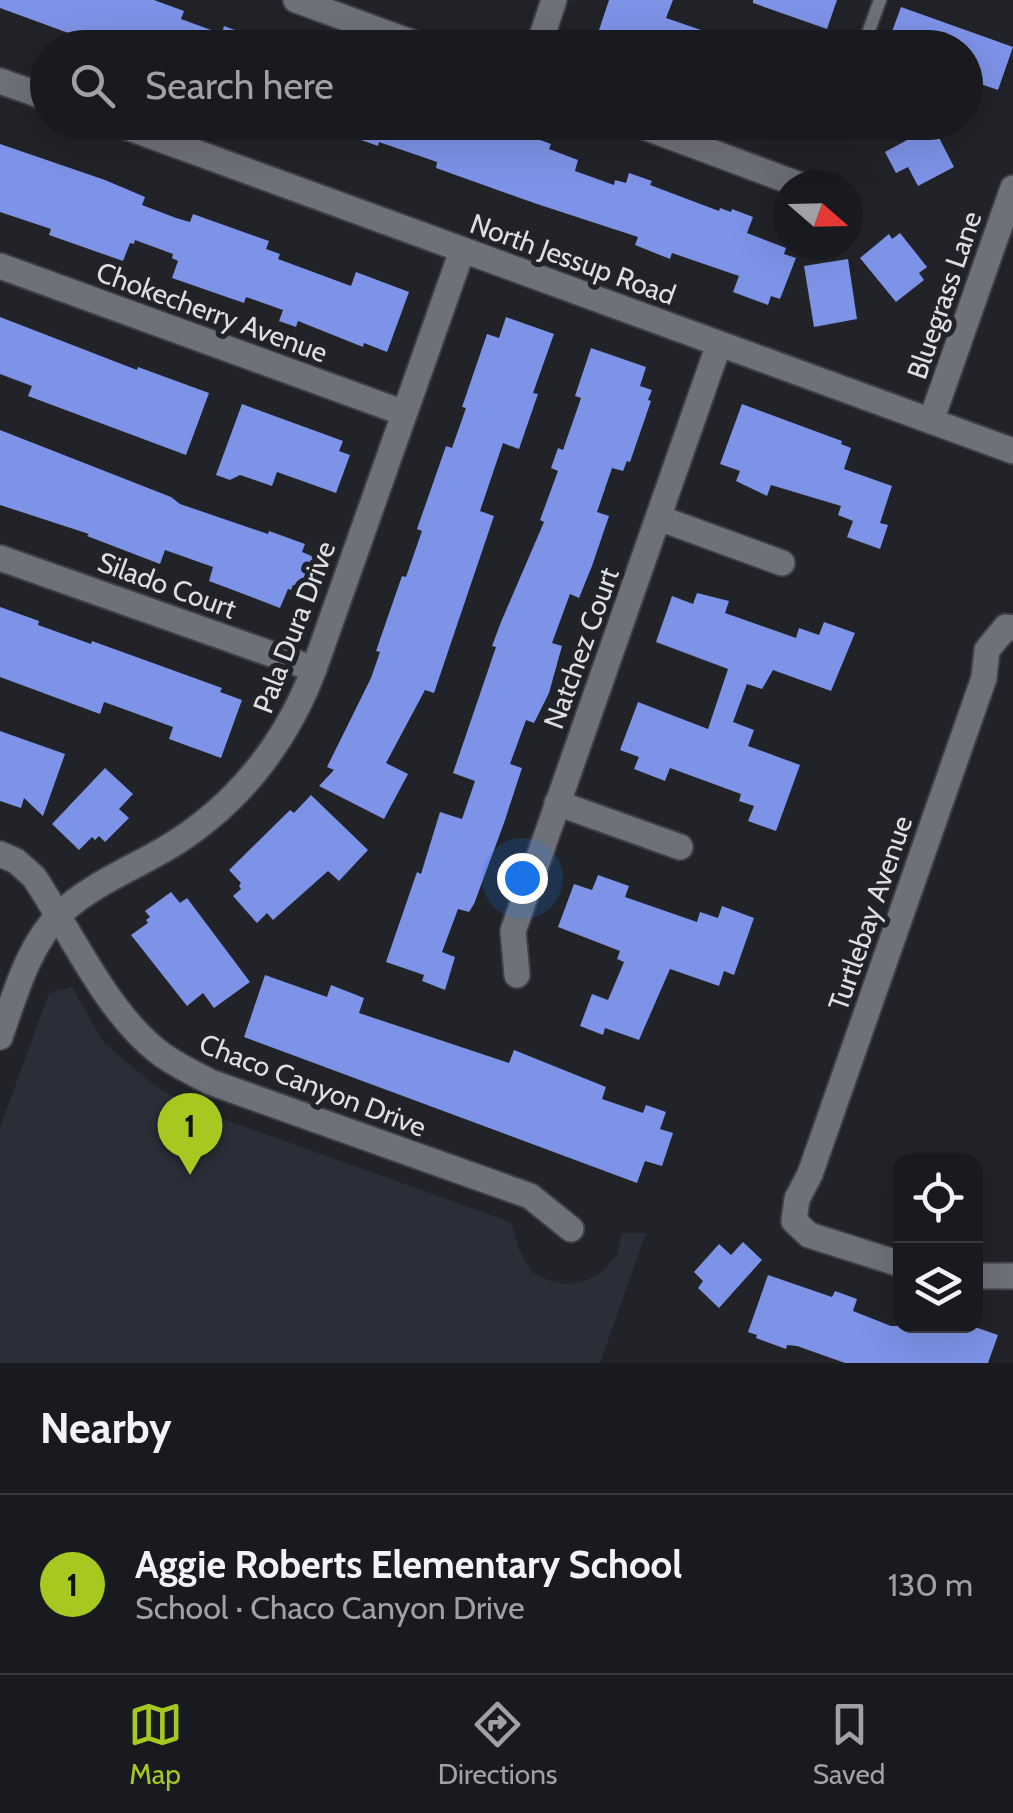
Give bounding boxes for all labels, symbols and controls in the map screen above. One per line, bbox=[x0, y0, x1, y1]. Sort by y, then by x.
search box bbox=[30, 30, 983, 140]
icon: search bbox=[65, 58, 120, 113]
text: Search here bbox=[145, 62, 334, 109]
north arrow bbox=[773, 170, 863, 260]
street label: North Jessup Road bbox=[466, 206, 680, 312]
street label: Bluegrass Lane bbox=[899, 207, 989, 383]
street label: Chokecherry Avenue bbox=[92, 254, 332, 370]
street label: Pala Dura Drive bbox=[246, 536, 342, 718]
street label: Silado Court bbox=[93, 544, 241, 626]
street label: Natchez Court bbox=[536, 563, 626, 733]
street label: Turtlebay Avenue bbox=[821, 811, 919, 1015]
your location bbox=[497, 853, 548, 904]
street label: Chaco Canyon Drive bbox=[195, 1026, 431, 1144]
pin: 1 bbox=[158, 1092, 222, 1175]
map controls bbox=[893, 1153, 983, 1333]
button: locate bbox=[893, 1153, 983, 1243]
button: layers bbox=[893, 1243, 983, 1333]
text: Nearby bbox=[40, 1402, 172, 1454]
text: Aggie Roberts Elementary School bbox=[135, 1541, 682, 1588]
text: 1 bbox=[67, 1565, 78, 1604]
text: 130 m bbox=[888, 1565, 973, 1604]
text: School · Chaco Canyon Drive bbox=[135, 1588, 525, 1627]
tab: Map bbox=[128, 1697, 183, 1791]
tab: Directions bbox=[438, 1697, 557, 1791]
tab: Saved bbox=[813, 1697, 885, 1791]

